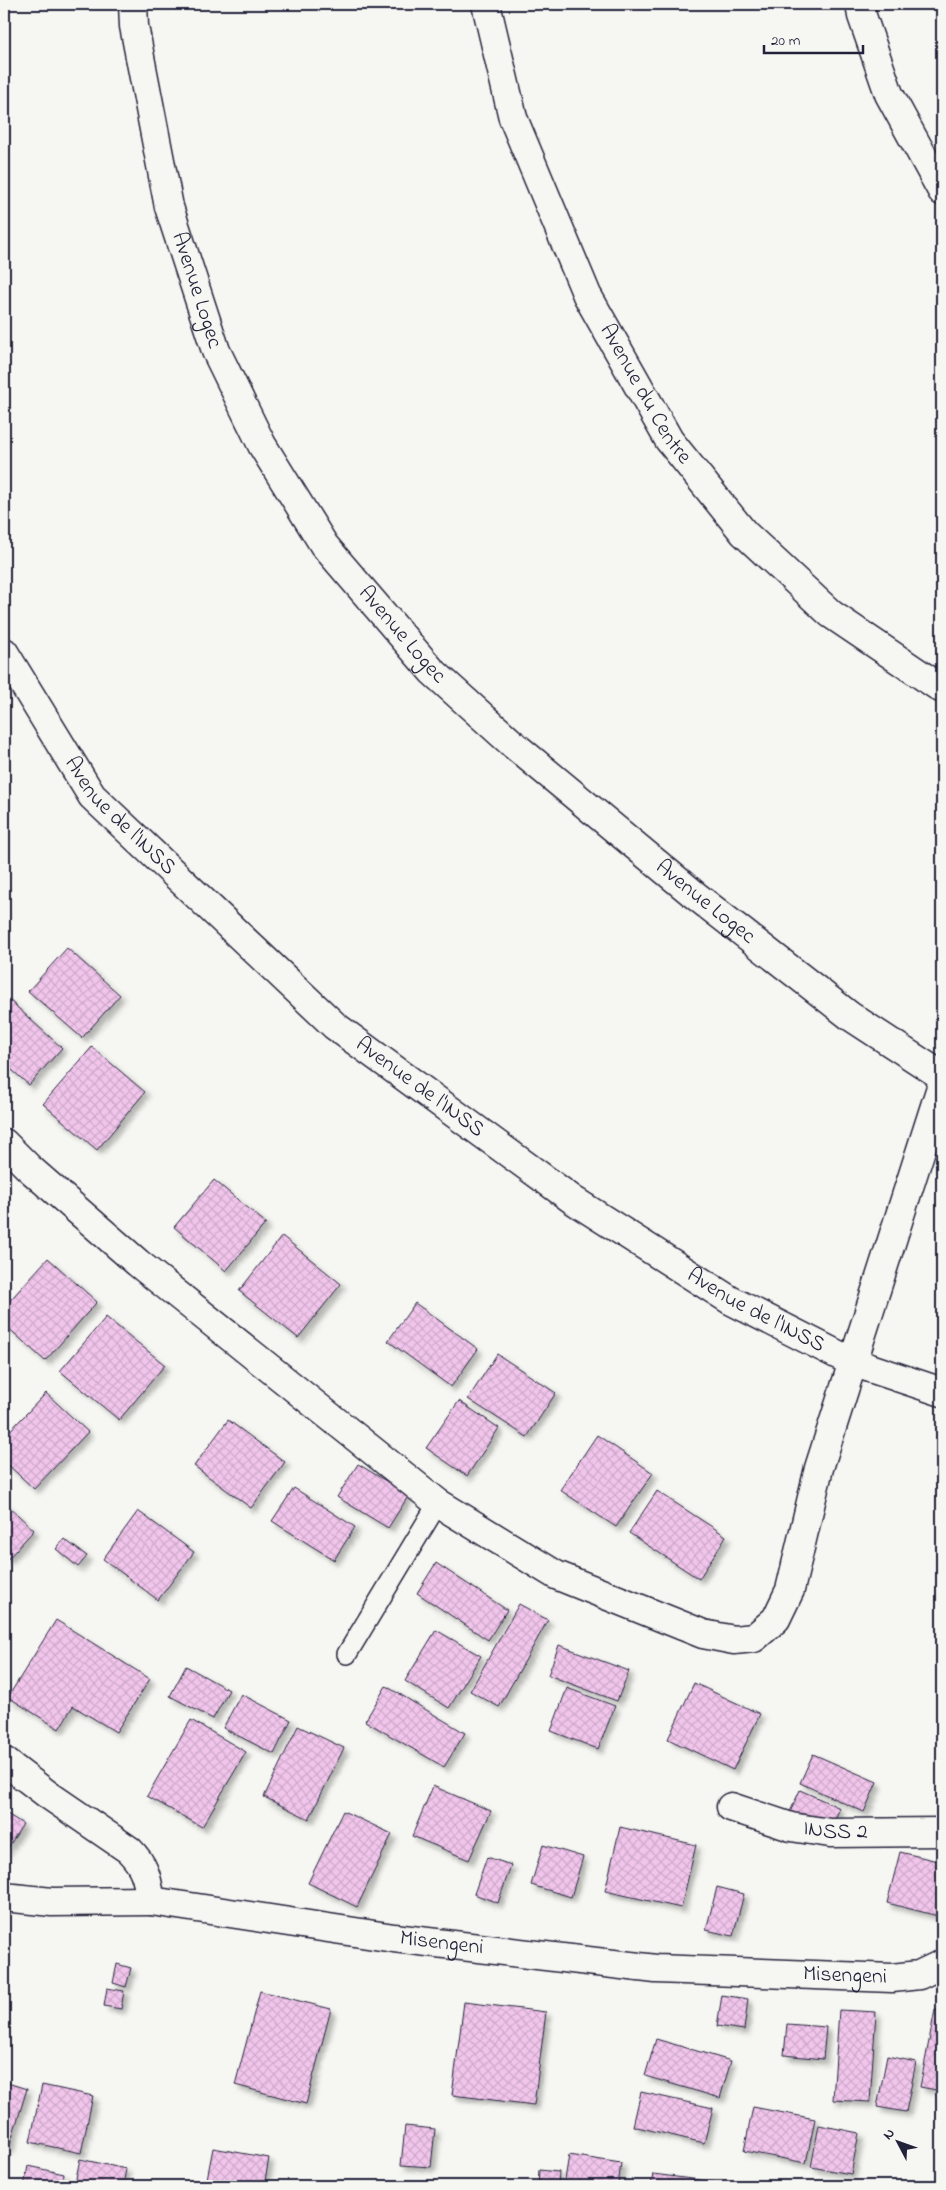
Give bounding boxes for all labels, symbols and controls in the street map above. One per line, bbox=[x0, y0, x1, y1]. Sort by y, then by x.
scale bar bbox=[764, 22, 862, 54]
text: 20 m bbox=[771, 30, 801, 52]
street label: Avenue Logec bbox=[162, 228, 230, 353]
street label: Avenue du Centre bbox=[591, 318, 699, 472]
street label: Avenue Logec bbox=[350, 579, 453, 692]
street label: Avenue de l'INSS bbox=[56, 751, 183, 883]
street label: Avenue Logec bbox=[648, 852, 762, 953]
street label: Avenue de l'INSS bbox=[348, 1030, 491, 1146]
street label: Avenue de l'INSS bbox=[680, 1260, 830, 1362]
street label: INSS 2 bbox=[801, 1813, 868, 1849]
street label: Misengeni bbox=[398, 1923, 485, 1964]
street label: Misengeni bbox=[802, 1959, 887, 1994]
north arrow bbox=[874, 2118, 924, 2168]
text: N bbox=[878, 2124, 900, 2145]

